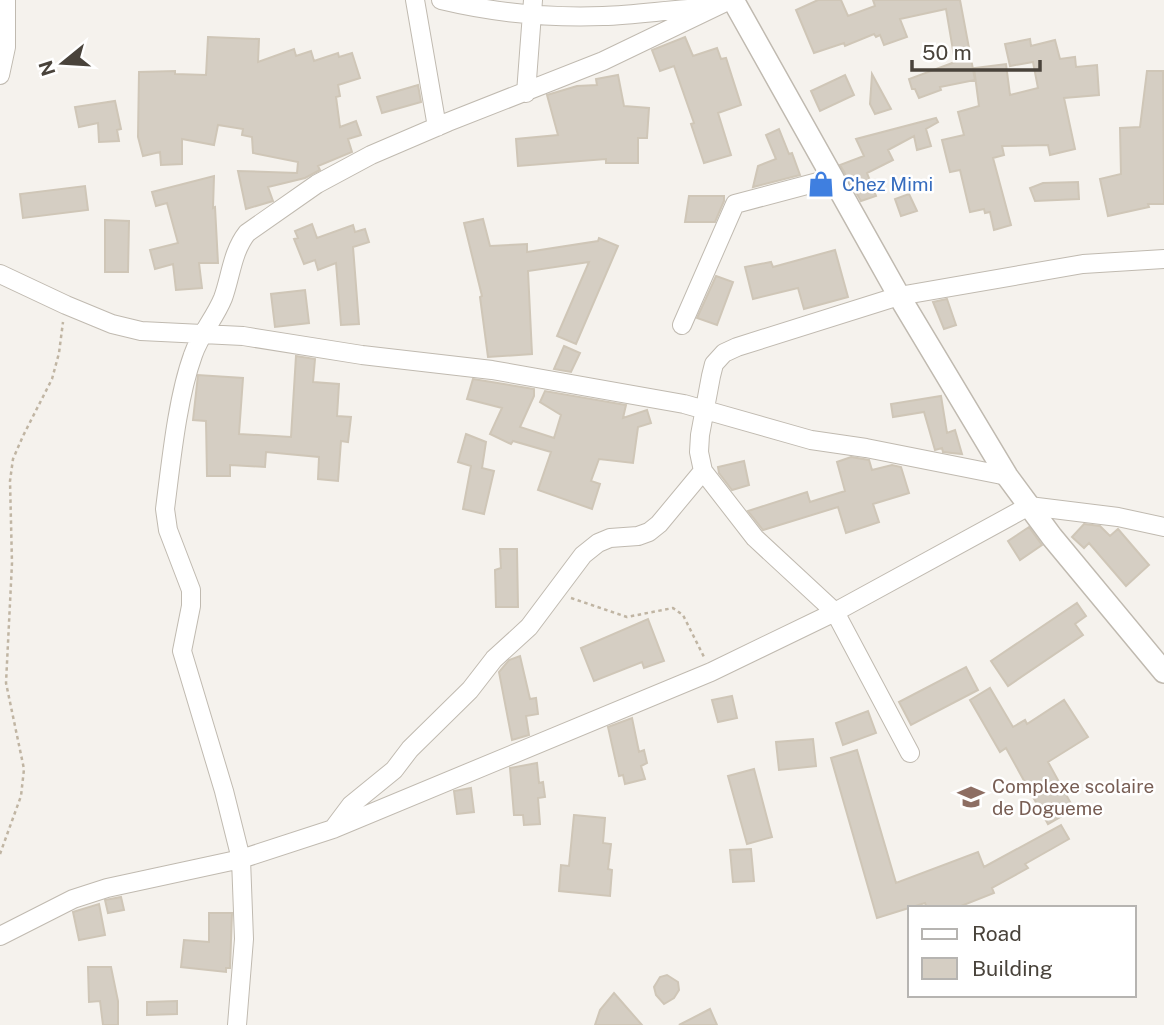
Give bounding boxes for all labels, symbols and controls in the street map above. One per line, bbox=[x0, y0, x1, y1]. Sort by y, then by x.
north arrow bbox=[28, 28, 98, 98]
scale bar bbox=[912, 28, 1040, 72]
text: 50 m bbox=[922, 40, 972, 65]
text: N bbox=[34, 58, 60, 79]
shop icon: Chez Mimi bbox=[806, 169, 836, 199]
place label: Chez Mimi bbox=[842, 173, 933, 195]
place label: Complexe scolaire de Dogueme bbox=[992, 775, 1154, 819]
school or university icon: Complexe scolaire de Dogueme bbox=[956, 782, 986, 812]
legend bbox=[908, 906, 1136, 997]
text: Road bbox=[972, 921, 1022, 946]
text: Building bbox=[972, 956, 1053, 981]

